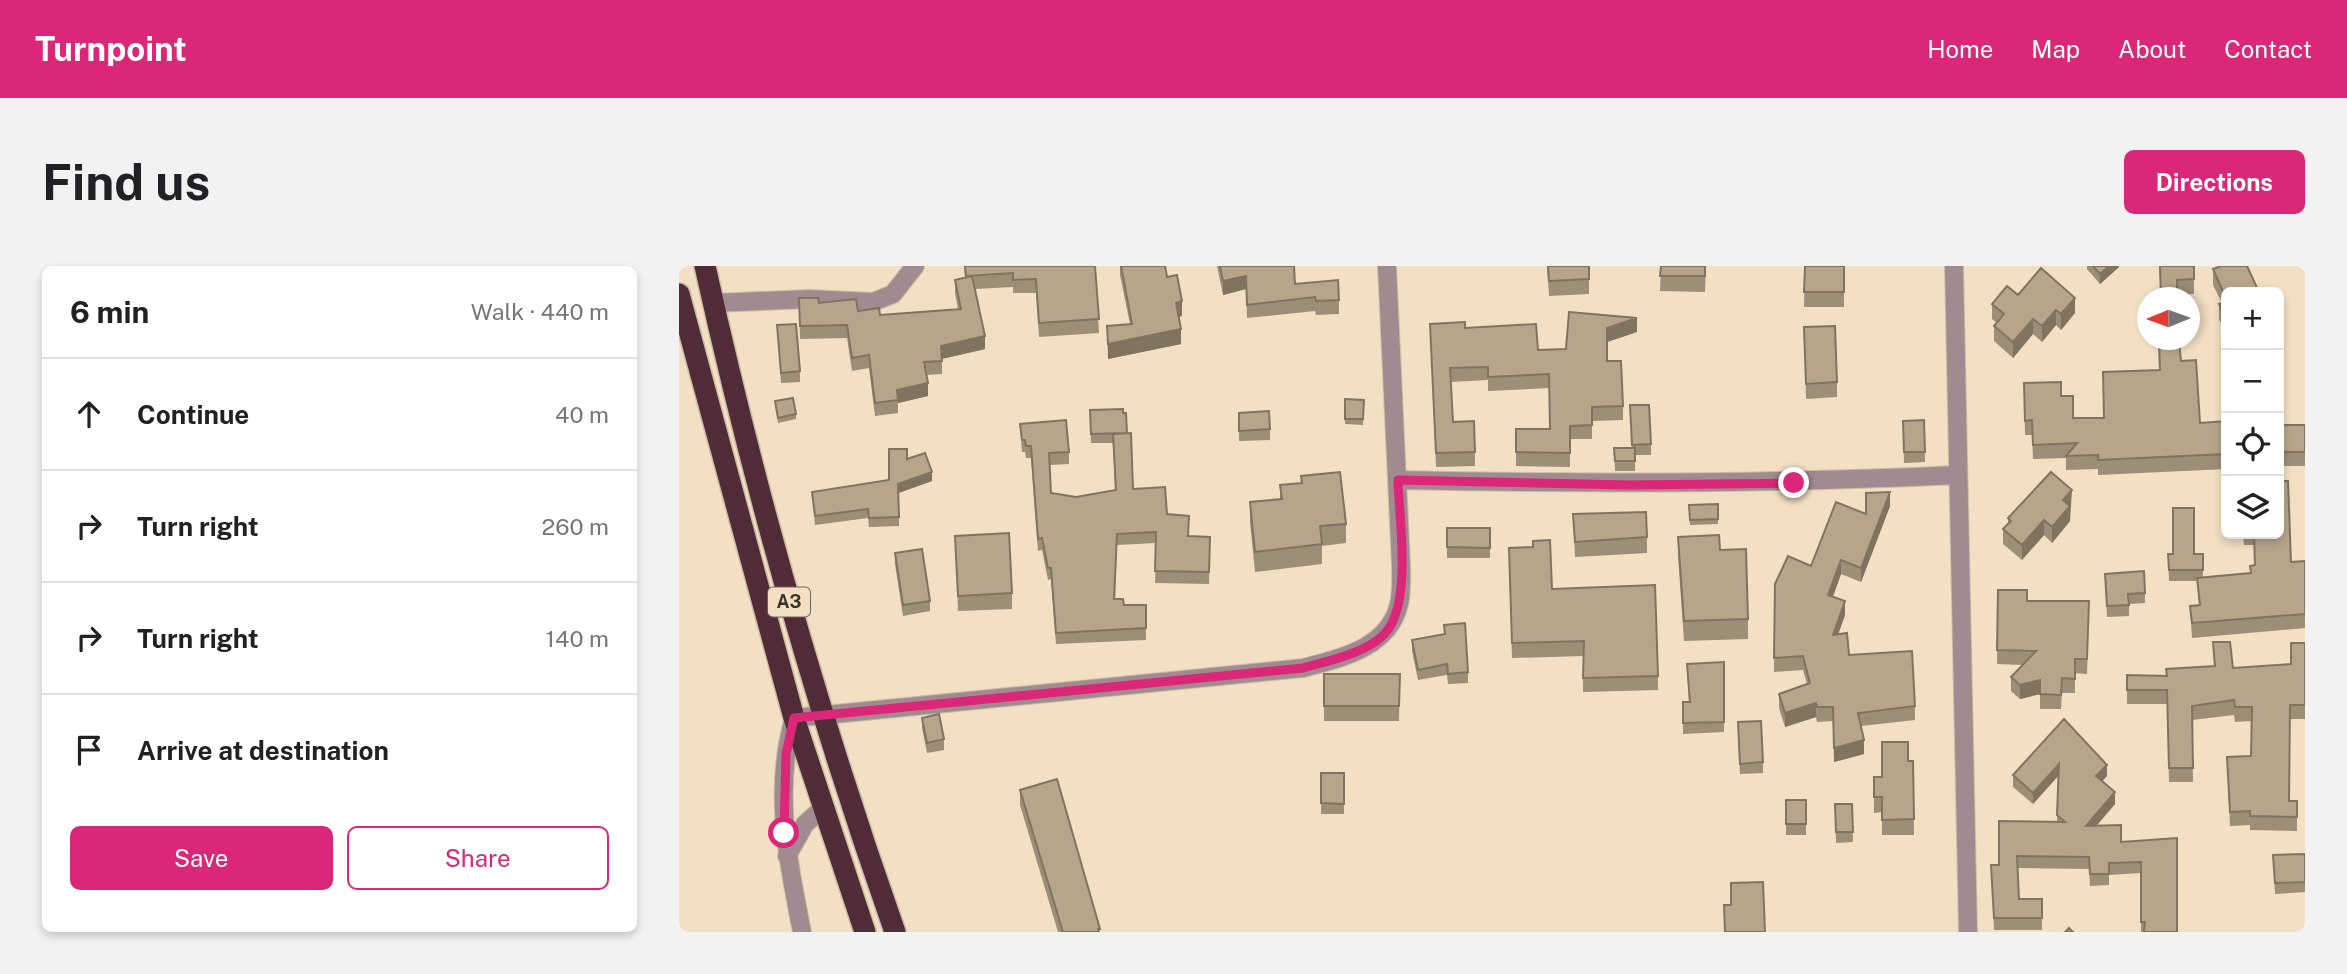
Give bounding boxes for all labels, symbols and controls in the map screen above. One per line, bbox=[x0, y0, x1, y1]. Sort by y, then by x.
text: Turnpoint bbox=[35, 30, 187, 68]
text: Home bbox=[1927, 35, 1993, 63]
text: Map bbox=[2031, 35, 2080, 63]
text: About bbox=[2118, 35, 2186, 63]
text: Contact bbox=[2224, 35, 2312, 63]
button: Directions bbox=[2124, 150, 2305, 214]
text: Find us bbox=[42, 153, 210, 211]
north arrow bbox=[2137, 287, 2200, 350]
map controls bbox=[2221, 287, 2284, 539]
button: + bbox=[2221, 287, 2284, 350]
text: 6 min bbox=[70, 294, 149, 330]
text: Walk · 440 m bbox=[471, 298, 609, 325]
button: − bbox=[2221, 350, 2284, 413]
icon: ahead bbox=[70, 395, 108, 433]
text: Continue bbox=[137, 399, 249, 430]
text: 40 m bbox=[555, 401, 609, 428]
button: locate bbox=[2221, 413, 2284, 476]
route end bbox=[1778, 467, 1809, 498]
button: layers bbox=[2221, 476, 2284, 539]
icon: right bbox=[70, 507, 108, 545]
text: Turn right bbox=[137, 511, 259, 542]
text: 260 m bbox=[542, 513, 609, 540]
road number: A3 bbox=[768, 588, 810, 616]
icon: right bbox=[70, 619, 108, 657]
text: Turn right bbox=[137, 623, 259, 654]
text: 140 m bbox=[546, 625, 609, 652]
icon: arrive bbox=[70, 731, 108, 769]
text: Arrive at destination bbox=[137, 735, 389, 766]
route start bbox=[768, 817, 799, 848]
button: Save bbox=[70, 826, 333, 890]
button: Share bbox=[347, 826, 609, 890]

